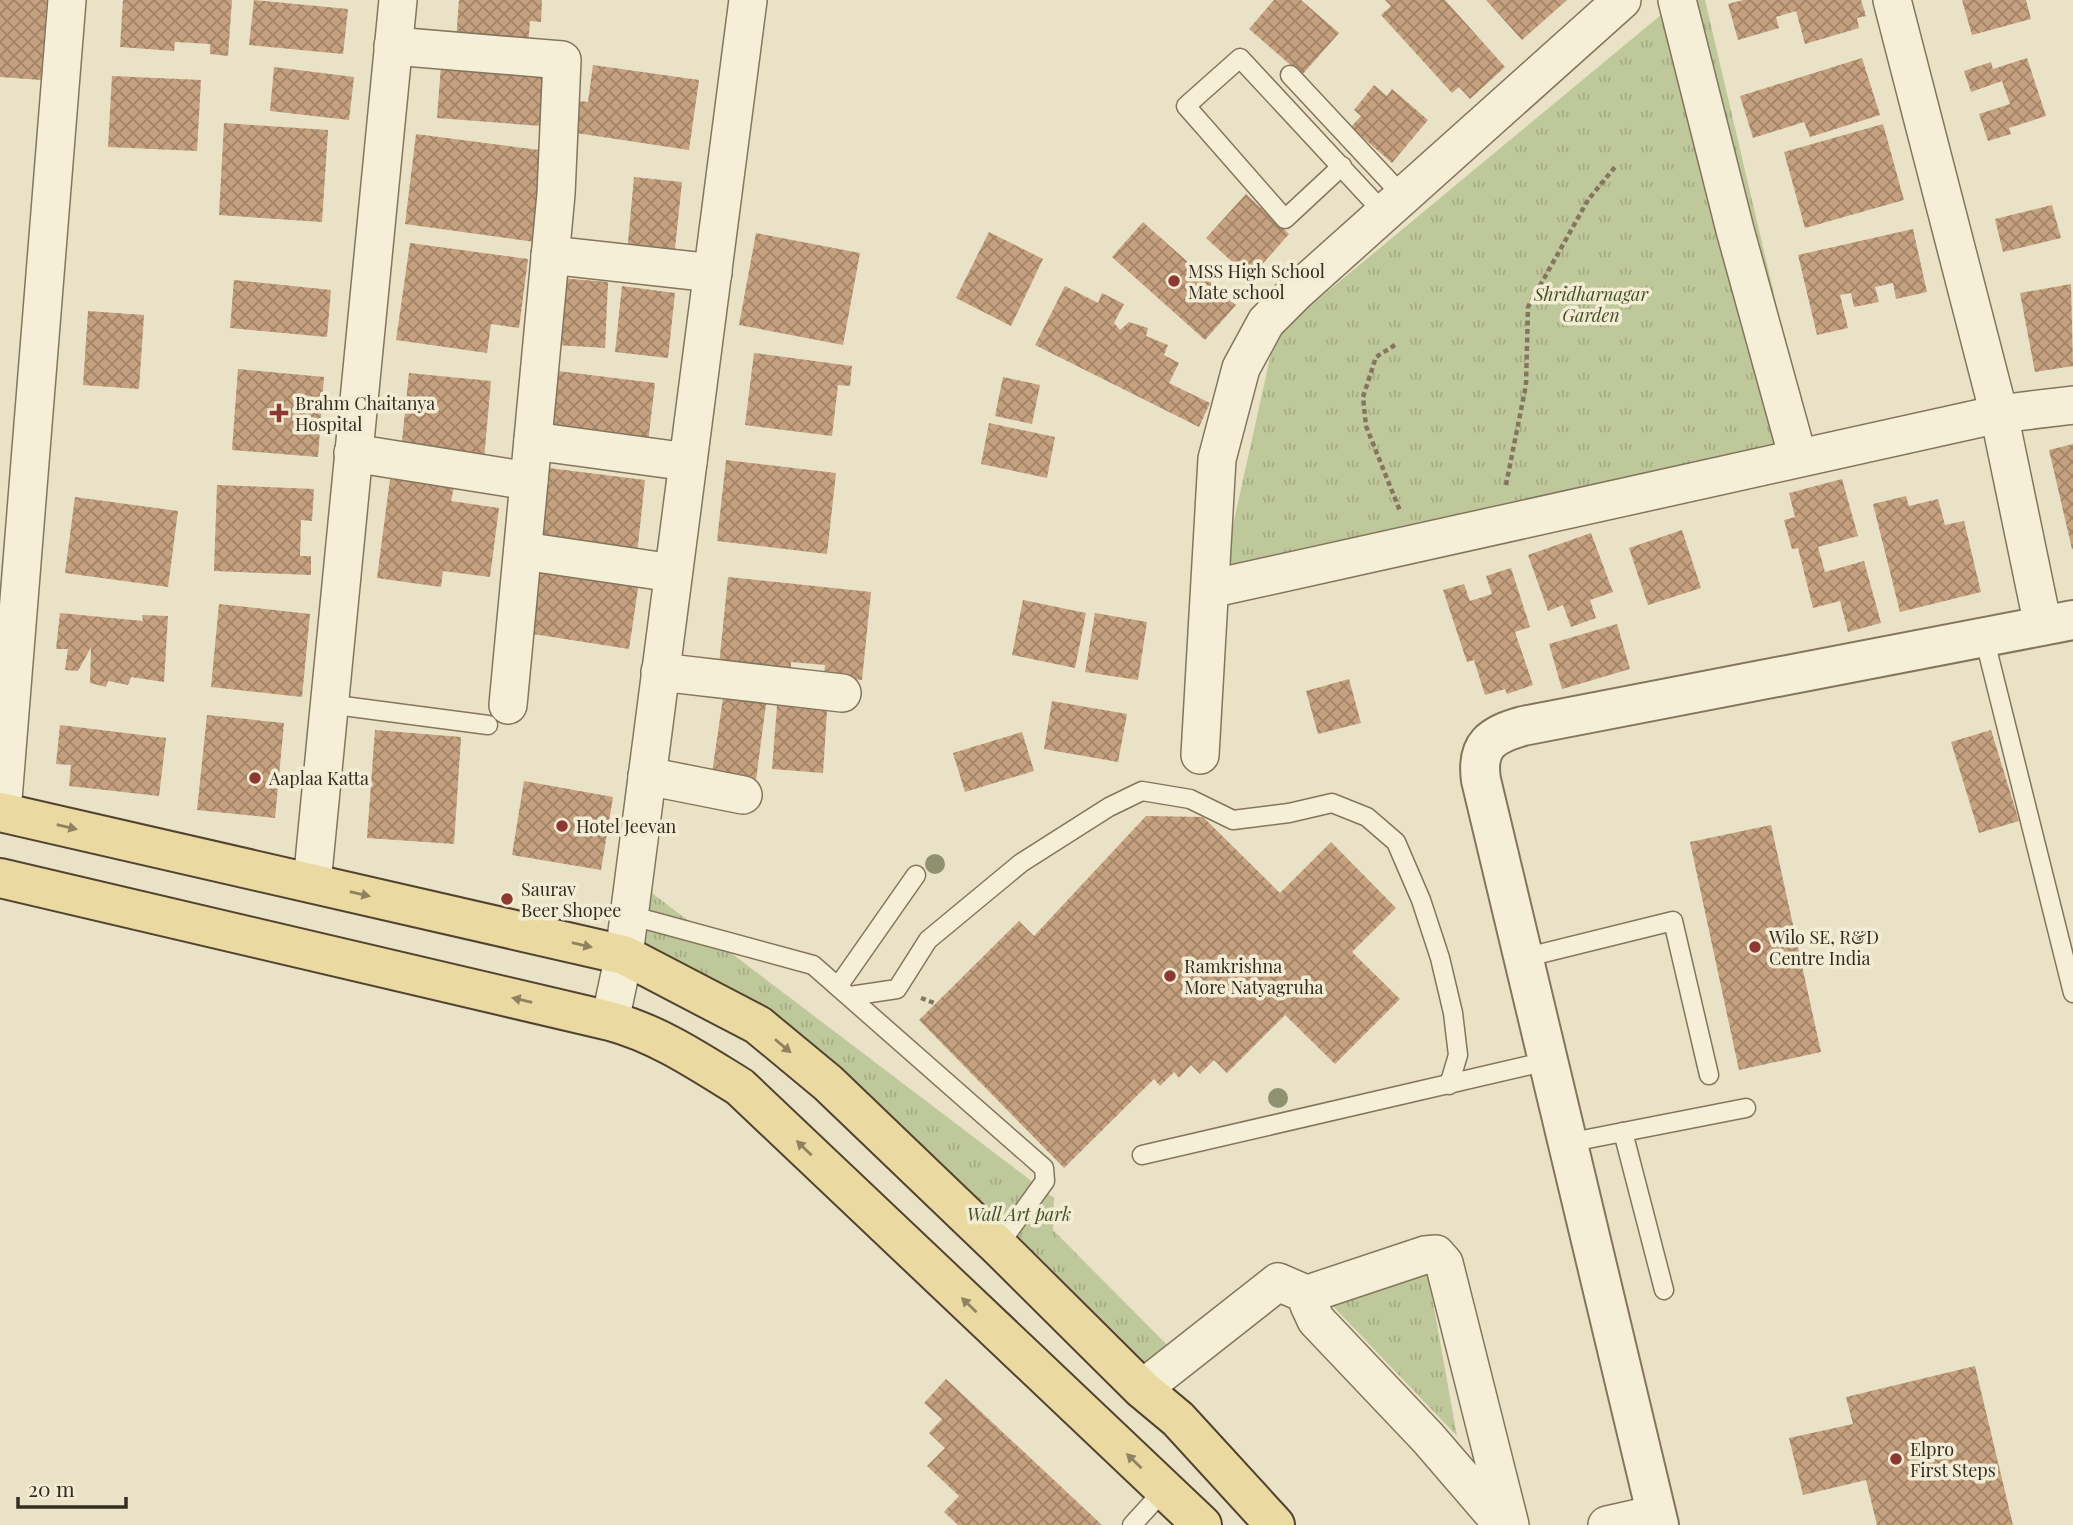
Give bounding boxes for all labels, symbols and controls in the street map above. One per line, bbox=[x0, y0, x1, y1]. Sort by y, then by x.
place label: MSS High School Mate school bbox=[1188, 259, 1325, 304]
marker: MSS High School Mate school bbox=[1166, 273, 1182, 289]
park label: Shridharnagar Garden bbox=[1533, 282, 1649, 327]
place label: Brahm Chaitanya Hospital bbox=[295, 391, 435, 436]
marker: Brahm Chaitanya Hospital bbox=[269, 403, 289, 423]
place label: Aaplaa Katta bbox=[268, 766, 369, 790]
marker: Aaplaa Katta bbox=[247, 770, 263, 786]
place label: Hotel Jeevan bbox=[576, 814, 677, 838]
marker: Hotel Jeevan bbox=[554, 818, 570, 834]
one-way arrow bbox=[56, 822, 78, 833]
place label: Saurav Beer Shopee bbox=[521, 877, 621, 922]
one-way arrow bbox=[349, 889, 371, 900]
marker: Saurav Beer Shopee bbox=[499, 891, 515, 907]
place label: Wilo SE, R&D Centre India bbox=[1768, 925, 1879, 970]
marker: Wilo SE, R&D Centre India bbox=[1747, 939, 1763, 955]
one-way arrow bbox=[571, 940, 593, 951]
place label: Ramkrishna More Natyagruha bbox=[1184, 954, 1324, 999]
marker: Ramkrishna More Natyagruha bbox=[1162, 968, 1178, 984]
one-way arrow bbox=[511, 995, 533, 1006]
one-way arrow bbox=[775, 1038, 792, 1053]
one-way arrow bbox=[796, 1140, 813, 1156]
park label: Wall Art park bbox=[967, 1202, 1071, 1226]
one-way arrow bbox=[961, 1296, 978, 1313]
place label: Elpro First Steps bbox=[1910, 1437, 1996, 1482]
marker: Elpro First Steps bbox=[1888, 1451, 1904, 1467]
one-way arrow bbox=[1126, 1453, 1143, 1470]
scale bar bbox=[18, 1466, 126, 1510]
text: 20 m bbox=[28, 1474, 75, 1502]

